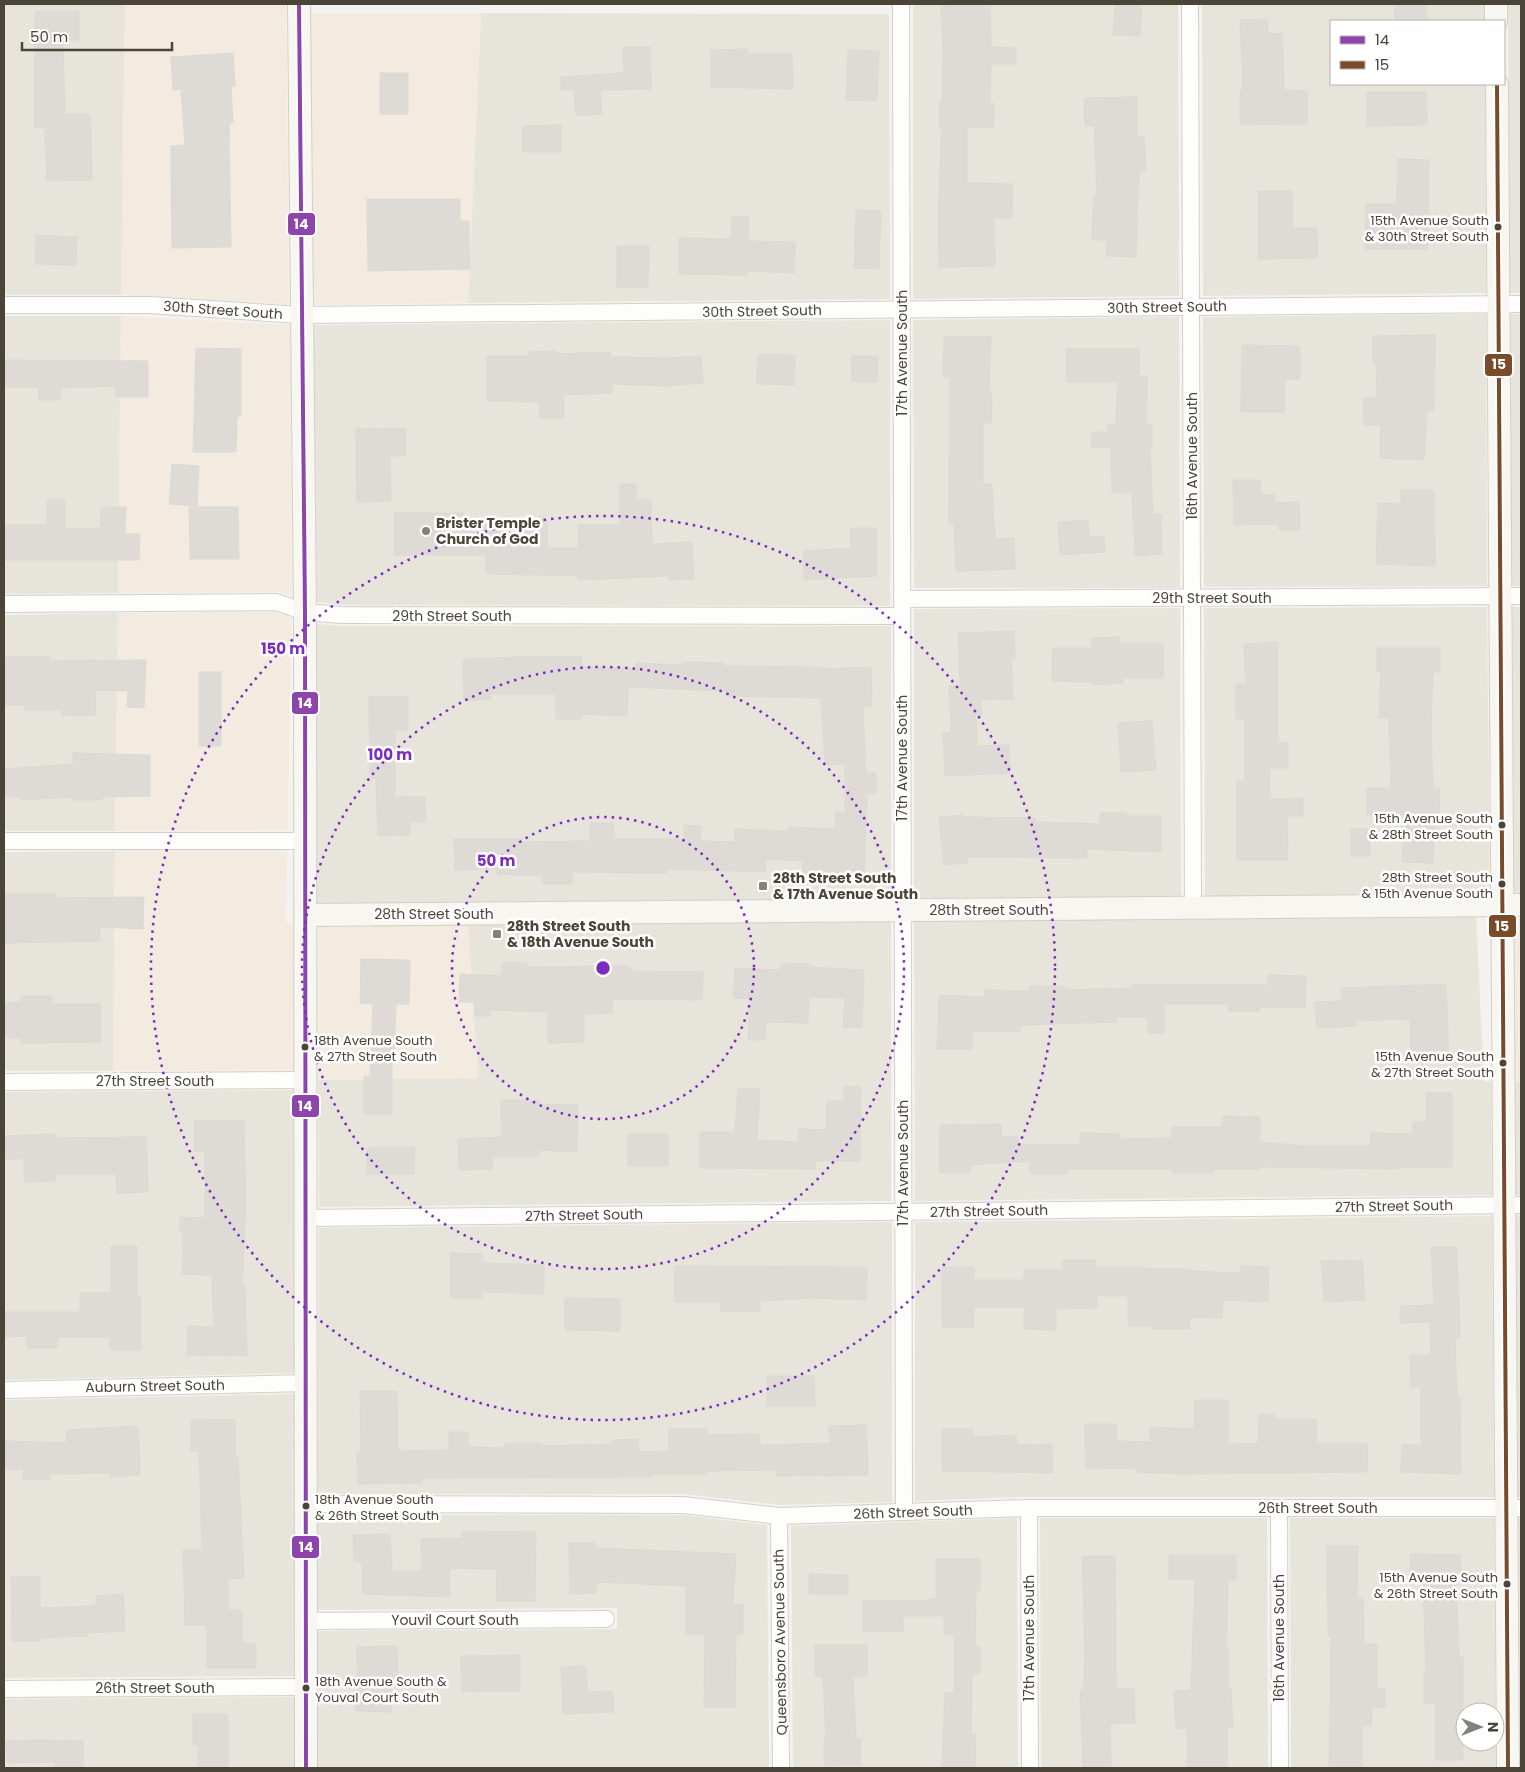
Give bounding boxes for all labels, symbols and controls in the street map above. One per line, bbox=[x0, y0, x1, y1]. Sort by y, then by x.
scale bar bbox=[22, 20, 172, 52]
legend bbox=[1330, 20, 1505, 85]
text: 50 m bbox=[30, 26, 68, 47]
text: 14 bbox=[1375, 29, 1389, 50]
text: 15 bbox=[1375, 54, 1389, 75]
place label: 15th Avenue South & 30th Street South bbox=[1365, 211, 1489, 246]
line badge: 14 bbox=[287, 212, 316, 236]
text: 14 bbox=[294, 214, 308, 234]
marker: 15th Avenue South & 30th Street South bbox=[1493, 222, 1503, 232]
street label: 17th Avenue South bbox=[892, 290, 912, 416]
street label: 30th Street South bbox=[163, 296, 283, 324]
street label: 30th Street South bbox=[1107, 296, 1227, 318]
street label: 30th Street South bbox=[702, 300, 822, 322]
line badge: 15 bbox=[1484, 353, 1513, 377]
text: 15 bbox=[1492, 354, 1506, 374]
street label: 16th Avenue South bbox=[1182, 392, 1202, 520]
place label: Brister Temple Church of God bbox=[436, 513, 541, 549]
marker: Brister Temple Church of God bbox=[420, 525, 432, 537]
street label: 29th Street South bbox=[1152, 588, 1272, 608]
street label: 29th Street South bbox=[392, 606, 512, 626]
text: 150 m bbox=[261, 638, 305, 659]
line badge: 14 bbox=[291, 691, 319, 715]
text: 14 bbox=[298, 693, 312, 713]
street label: 17th Avenue South bbox=[892, 695, 912, 821]
text: 100 m bbox=[368, 744, 412, 765]
place label: 15th Avenue South & 28th Street South bbox=[1369, 809, 1493, 844]
marker: 15th Avenue South & 28th Street South bbox=[1497, 820, 1507, 830]
text: 50 m bbox=[477, 850, 515, 871]
place label: 28th Street South & 17th Avenue South bbox=[773, 868, 918, 904]
place label: 28th Street South & 15th Avenue South bbox=[1361, 868, 1493, 903]
marker: 28th Street South & 15th Avenue South bbox=[1497, 879, 1507, 889]
marker: 28th Street South & 17th Avenue South bbox=[757, 880, 769, 892]
street label: 28th Street South bbox=[929, 900, 1049, 920]
street label: 28th Street South bbox=[374, 904, 494, 924]
line badge: 15 bbox=[1488, 914, 1517, 938]
place label: 28th Street South & 18th Avenue South bbox=[507, 916, 654, 952]
text: 15 bbox=[1495, 916, 1509, 936]
marker: 28th Street South & 18th Avenue South bbox=[491, 928, 503, 940]
centre of rings bbox=[594, 959, 612, 977]
place label: 18th Avenue South & 27th Street South bbox=[314, 1031, 437, 1066]
marker: 18th Avenue South & 27th Street South bbox=[300, 1042, 310, 1052]
place label: 15th Avenue South & 27th Street South bbox=[1371, 1047, 1494, 1082]
marker: 15th Avenue South & 27th Street South bbox=[1498, 1058, 1508, 1068]
street label: 27th Street South bbox=[96, 1071, 214, 1091]
line badge: 14 bbox=[291, 1094, 320, 1118]
text: 14 bbox=[298, 1096, 312, 1116]
street label: 17th Avenue South bbox=[893, 1100, 913, 1226]
street label: 27th Street South bbox=[1335, 1195, 1453, 1217]
street label: 27th Street South bbox=[930, 1200, 1048, 1222]
street label: 27th Street South bbox=[525, 1204, 643, 1226]
street label: Auburn Street South bbox=[85, 1375, 225, 1397]
place label: 18th Avenue South & 26th Street South bbox=[315, 1490, 439, 1525]
street label: 26th Street South bbox=[1258, 1498, 1378, 1518]
street label: 26th Street South bbox=[853, 1500, 973, 1524]
marker: 18th Avenue South & 26th Street South bbox=[301, 1501, 311, 1511]
line badge: 14 bbox=[291, 1535, 320, 1559]
text: 14 bbox=[299, 1537, 313, 1557]
street label: Queensboro Avenue South bbox=[768, 1549, 792, 1735]
place label: 15th Avenue South & 26th Street South bbox=[1374, 1568, 1498, 1603]
street label: 16th Avenue South bbox=[1269, 1574, 1289, 1702]
street label: 17th Avenue South bbox=[1019, 1575, 1039, 1701]
marker: 15th Avenue South & 26th Street South bbox=[1502, 1579, 1512, 1589]
street label: Youvil Court South bbox=[391, 1610, 519, 1630]
place label: 18th Avenue South & Youval Court South bbox=[315, 1672, 447, 1707]
street label: 26th Street South bbox=[95, 1678, 215, 1698]
marker: 18th Avenue South & Youval Court South bbox=[301, 1683, 311, 1693]
north arrow bbox=[1455, 1702, 1505, 1752]
text: N bbox=[1483, 1722, 1503, 1732]

